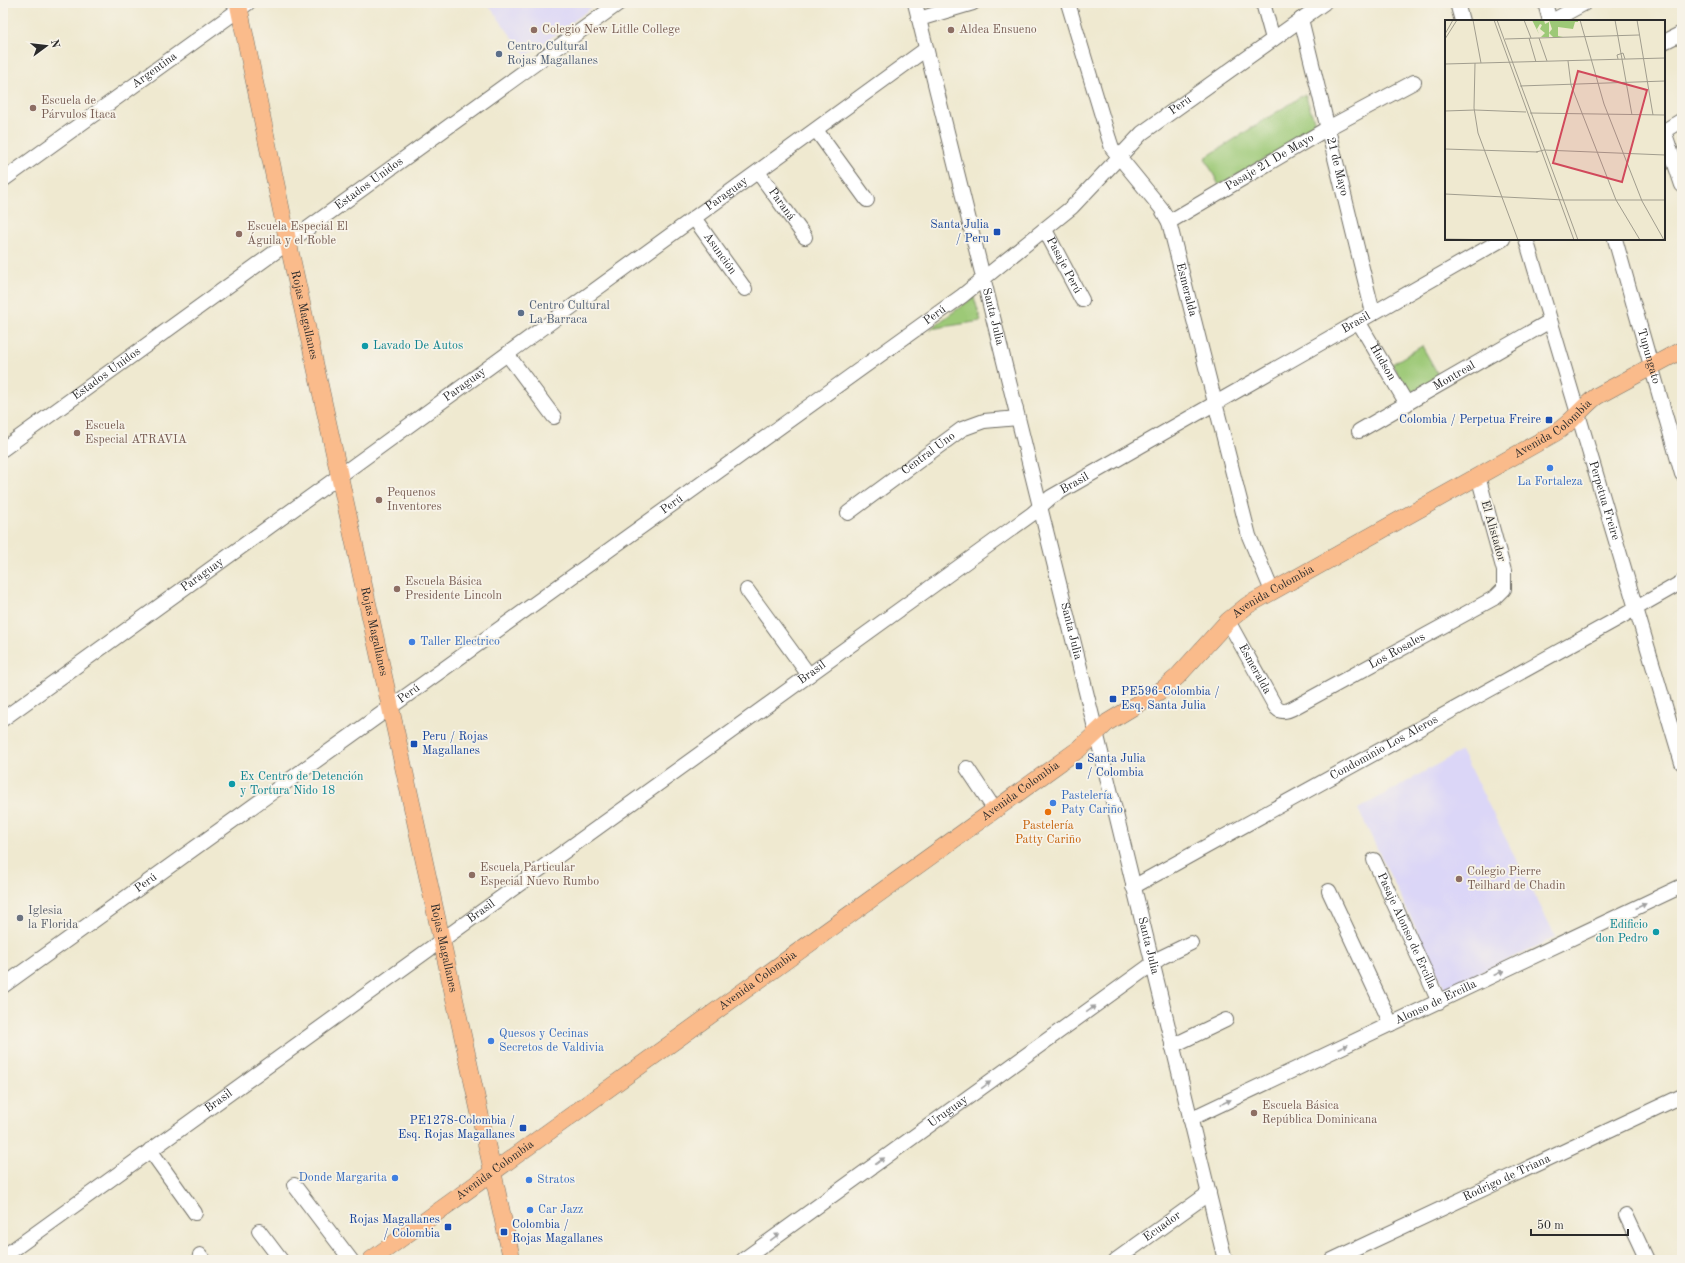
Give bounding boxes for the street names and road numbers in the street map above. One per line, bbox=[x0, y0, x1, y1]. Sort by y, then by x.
street label: Argentina bbox=[130, 50, 179, 91]
street label: Perú bbox=[1167, 93, 1194, 118]
street label: Pasaje 21 De Mayo bbox=[1223, 132, 1316, 193]
street label: 21 de Mayo bbox=[1324, 136, 1350, 197]
street label: Estados Unidos bbox=[333, 155, 405, 213]
street label: Paraguay bbox=[703, 174, 751, 214]
street label: Paraná bbox=[766, 186, 797, 223]
street label: Asunción bbox=[701, 231, 739, 277]
street label: Pasaje Perú bbox=[1044, 235, 1084, 296]
street label: Esmeralda bbox=[1174, 262, 1199, 318]
street label: Rojas Magallanes bbox=[288, 269, 320, 361]
street label: Santa Julia bbox=[980, 287, 1006, 346]
street label: Perú bbox=[921, 303, 949, 328]
street label: Brasil bbox=[1340, 310, 1372, 336]
street label: Tupungato bbox=[1635, 327, 1662, 385]
street label: Hudson bbox=[1367, 342, 1398, 383]
street label: Estados Unidos bbox=[70, 345, 143, 403]
street label: Montreal bbox=[1431, 359, 1477, 393]
street label: Paraguay bbox=[441, 365, 489, 404]
street label: Avenida Colombia bbox=[1512, 397, 1594, 461]
street label: Central Uno bbox=[899, 430, 958, 477]
street label: Perpetua Freire bbox=[1586, 460, 1621, 542]
street label: Brasil bbox=[1058, 471, 1091, 496]
street label: Perú bbox=[658, 492, 686, 517]
street label: El Alistador bbox=[1479, 499, 1507, 563]
street label: Paraguay bbox=[179, 555, 226, 594]
street label: Avenida Colombia bbox=[1230, 563, 1316, 621]
street label: Rojas Magallanes bbox=[358, 586, 389, 677]
street label: Santa Julia bbox=[1058, 601, 1084, 661]
street label: Los Rosales bbox=[1367, 631, 1427, 671]
street label: Esmeralda bbox=[1236, 642, 1273, 696]
street label: Brasil bbox=[796, 659, 828, 687]
street label: Perú bbox=[395, 682, 423, 706]
street label: Condominio Los Aleros bbox=[1328, 713, 1440, 783]
street label: Avenida Colombia bbox=[979, 759, 1062, 823]
street label: Perú bbox=[132, 871, 160, 895]
street label: Pasaje Alonso de Ercilla bbox=[1375, 871, 1438, 991]
street label: Brasil bbox=[465, 898, 497, 926]
street label: Rojas Magallanes bbox=[428, 902, 459, 994]
street label: Santa Julia bbox=[1135, 916, 1161, 976]
street label: Avenida Colombia bbox=[717, 949, 799, 1013]
street label: Alonso de Ercilla bbox=[1393, 978, 1479, 1027]
street label: Brasil bbox=[203, 1087, 235, 1115]
street label: Uruguay bbox=[926, 1093, 971, 1130]
street label: Avenida Colombia bbox=[454, 1138, 536, 1203]
street label: Rodrigo de Triana bbox=[1461, 1152, 1552, 1204]
street label: Ecuador bbox=[1141, 1209, 1183, 1244]

